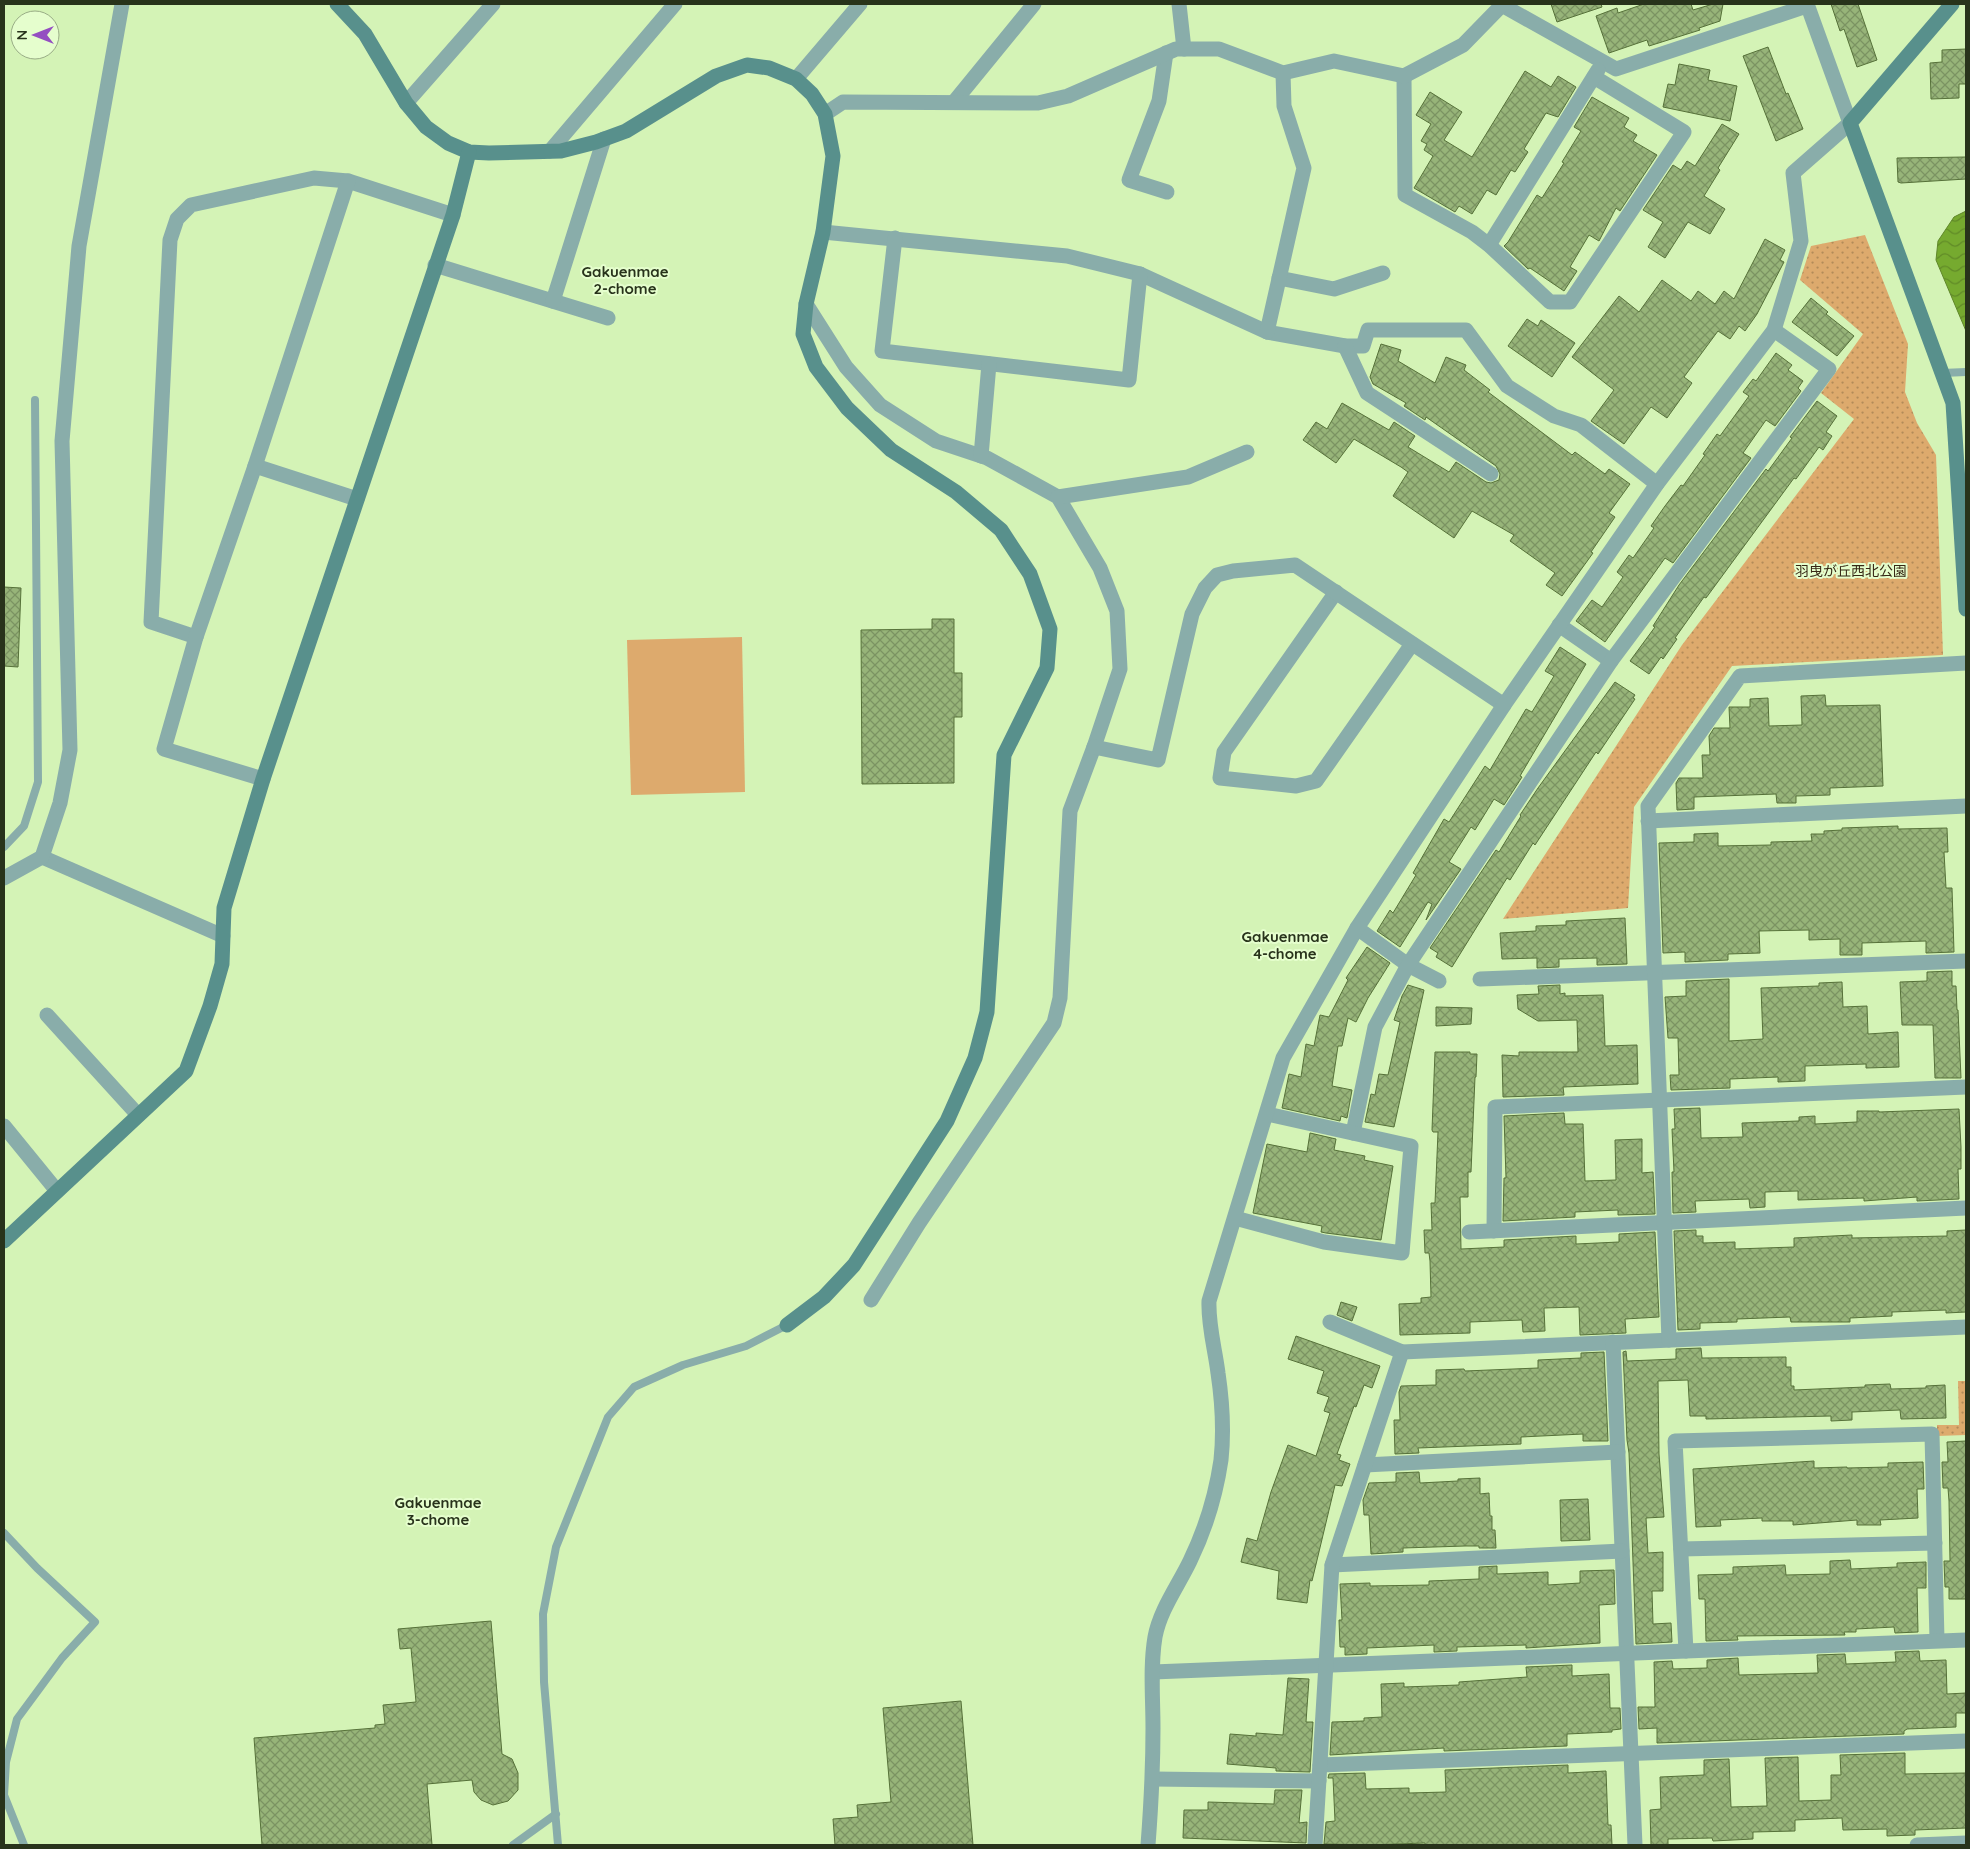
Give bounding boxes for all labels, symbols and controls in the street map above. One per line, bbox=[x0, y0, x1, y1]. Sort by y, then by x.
north arrow bbox=[10, 10, 60, 60]
text: N bbox=[13, 30, 31, 40]
district label: Gakuenmae 2-chome bbox=[581, 262, 669, 298]
park label: 羽曳が丘西北公園 bbox=[1795, 562, 1907, 580]
district label: Gakuenmae 4-chome bbox=[1241, 927, 1329, 963]
district label: Gakuenmae 3-chome bbox=[394, 1493, 482, 1529]

